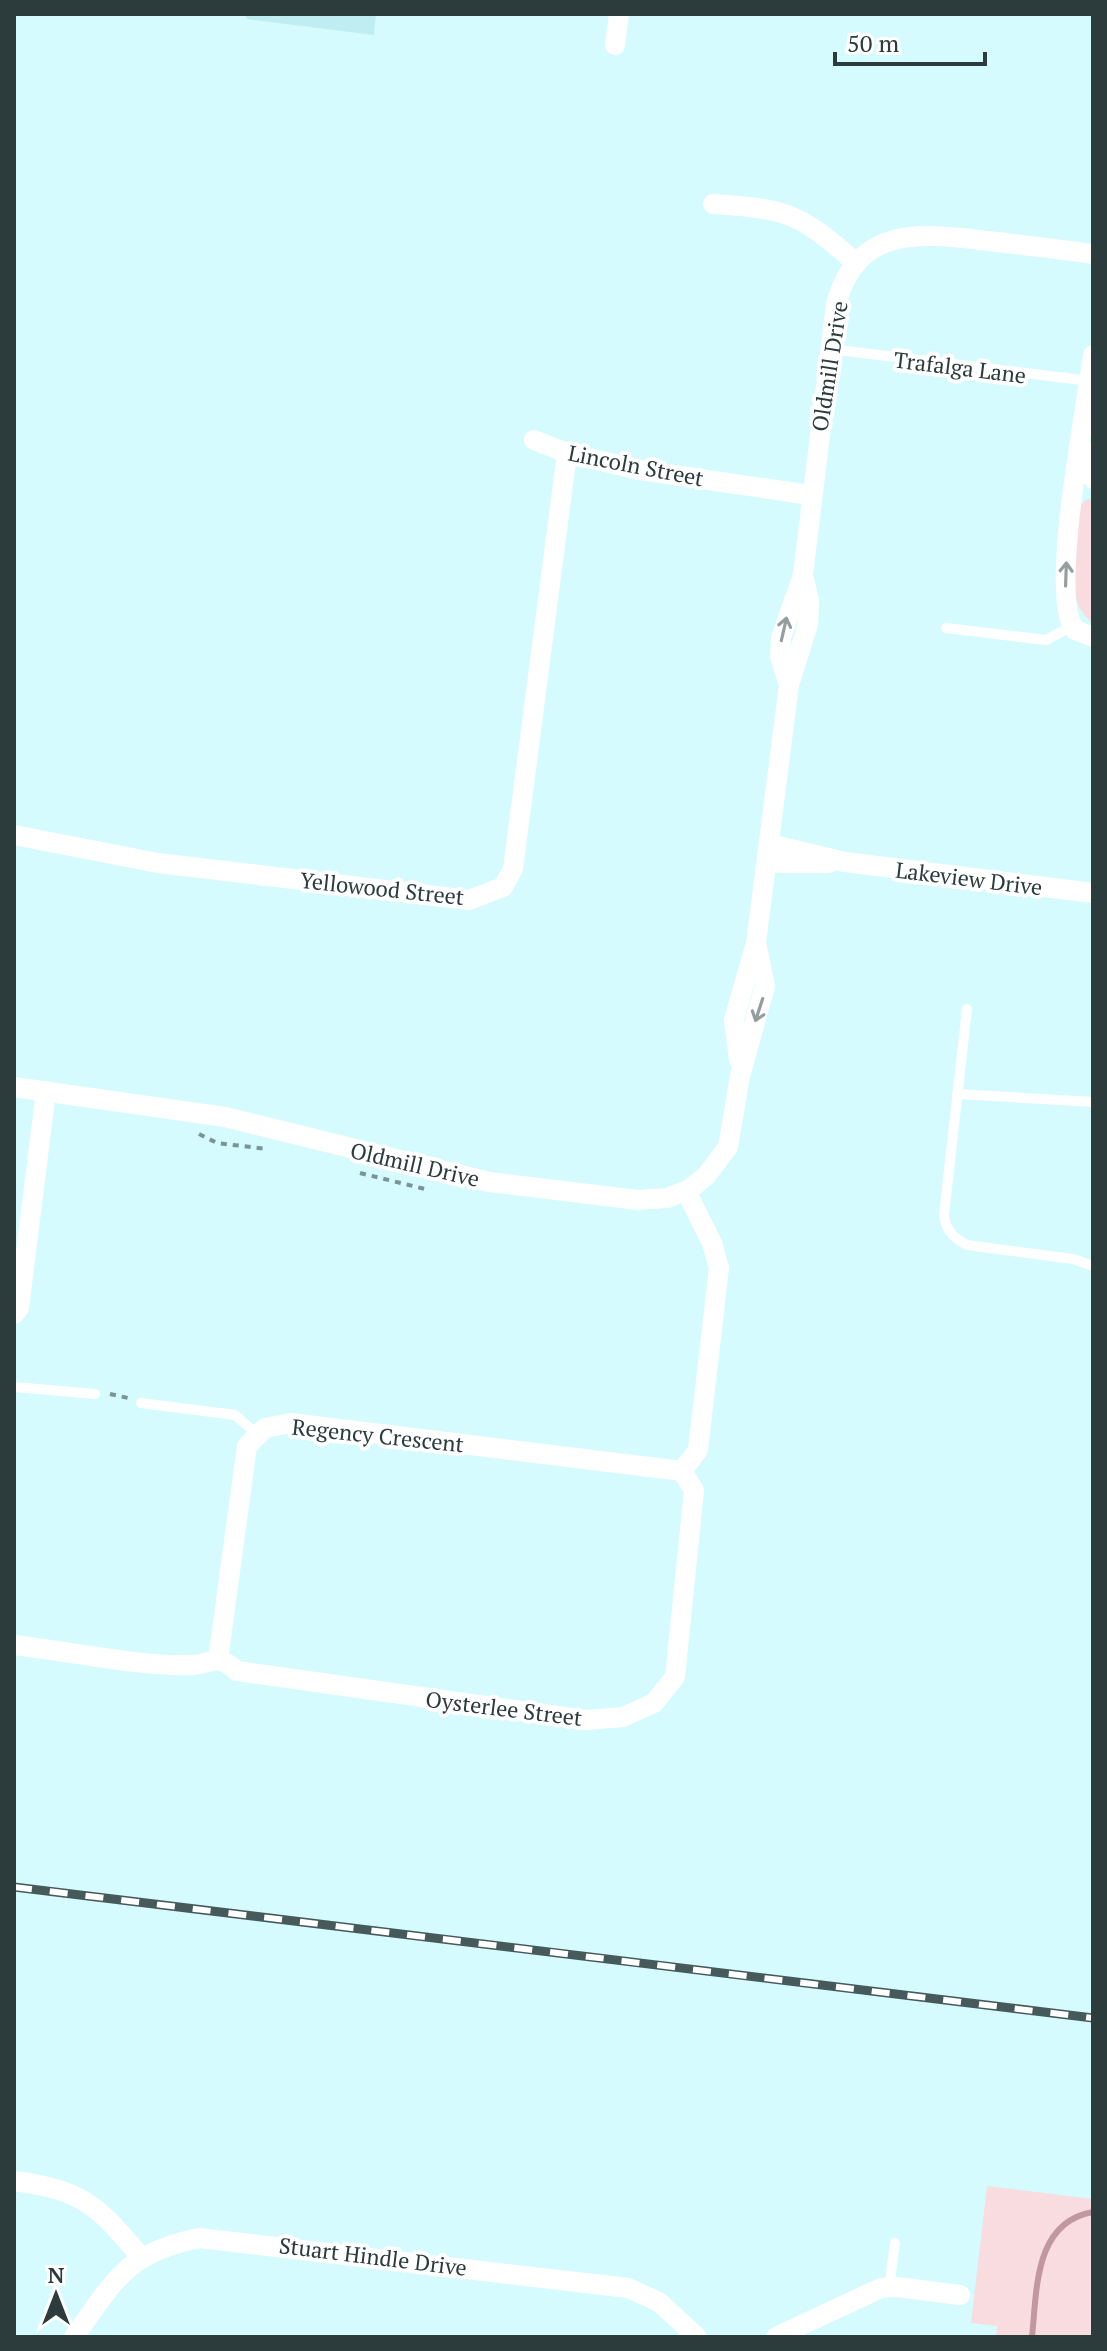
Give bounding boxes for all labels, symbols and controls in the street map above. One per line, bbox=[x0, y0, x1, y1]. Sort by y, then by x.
scale bar bbox=[835, 16, 985, 66]
text: 50 m bbox=[847, 27, 899, 59]
street label: Oldmill Drive bbox=[804, 299, 854, 433]
street label: Trafalga Lane bbox=[892, 344, 1028, 390]
street label: Lincoln Street bbox=[566, 438, 706, 492]
one-way arrow bbox=[1058, 561, 1073, 588]
one-way arrow bbox=[777, 617, 792, 642]
street label: Lakeview Drive bbox=[894, 855, 1044, 901]
street label: Yellowood Street bbox=[299, 865, 465, 911]
one-way arrow bbox=[750, 997, 765, 1022]
street label: Oldmill Drive bbox=[348, 1135, 482, 1193]
street label: Regency Crescent bbox=[291, 1412, 465, 1458]
street label: Oysterlee Street bbox=[424, 1684, 584, 1732]
street label: Stuart Hindle Drive bbox=[277, 2230, 469, 2282]
north arrow bbox=[16, 2255, 96, 2335]
text: N bbox=[48, 2260, 65, 2289]

